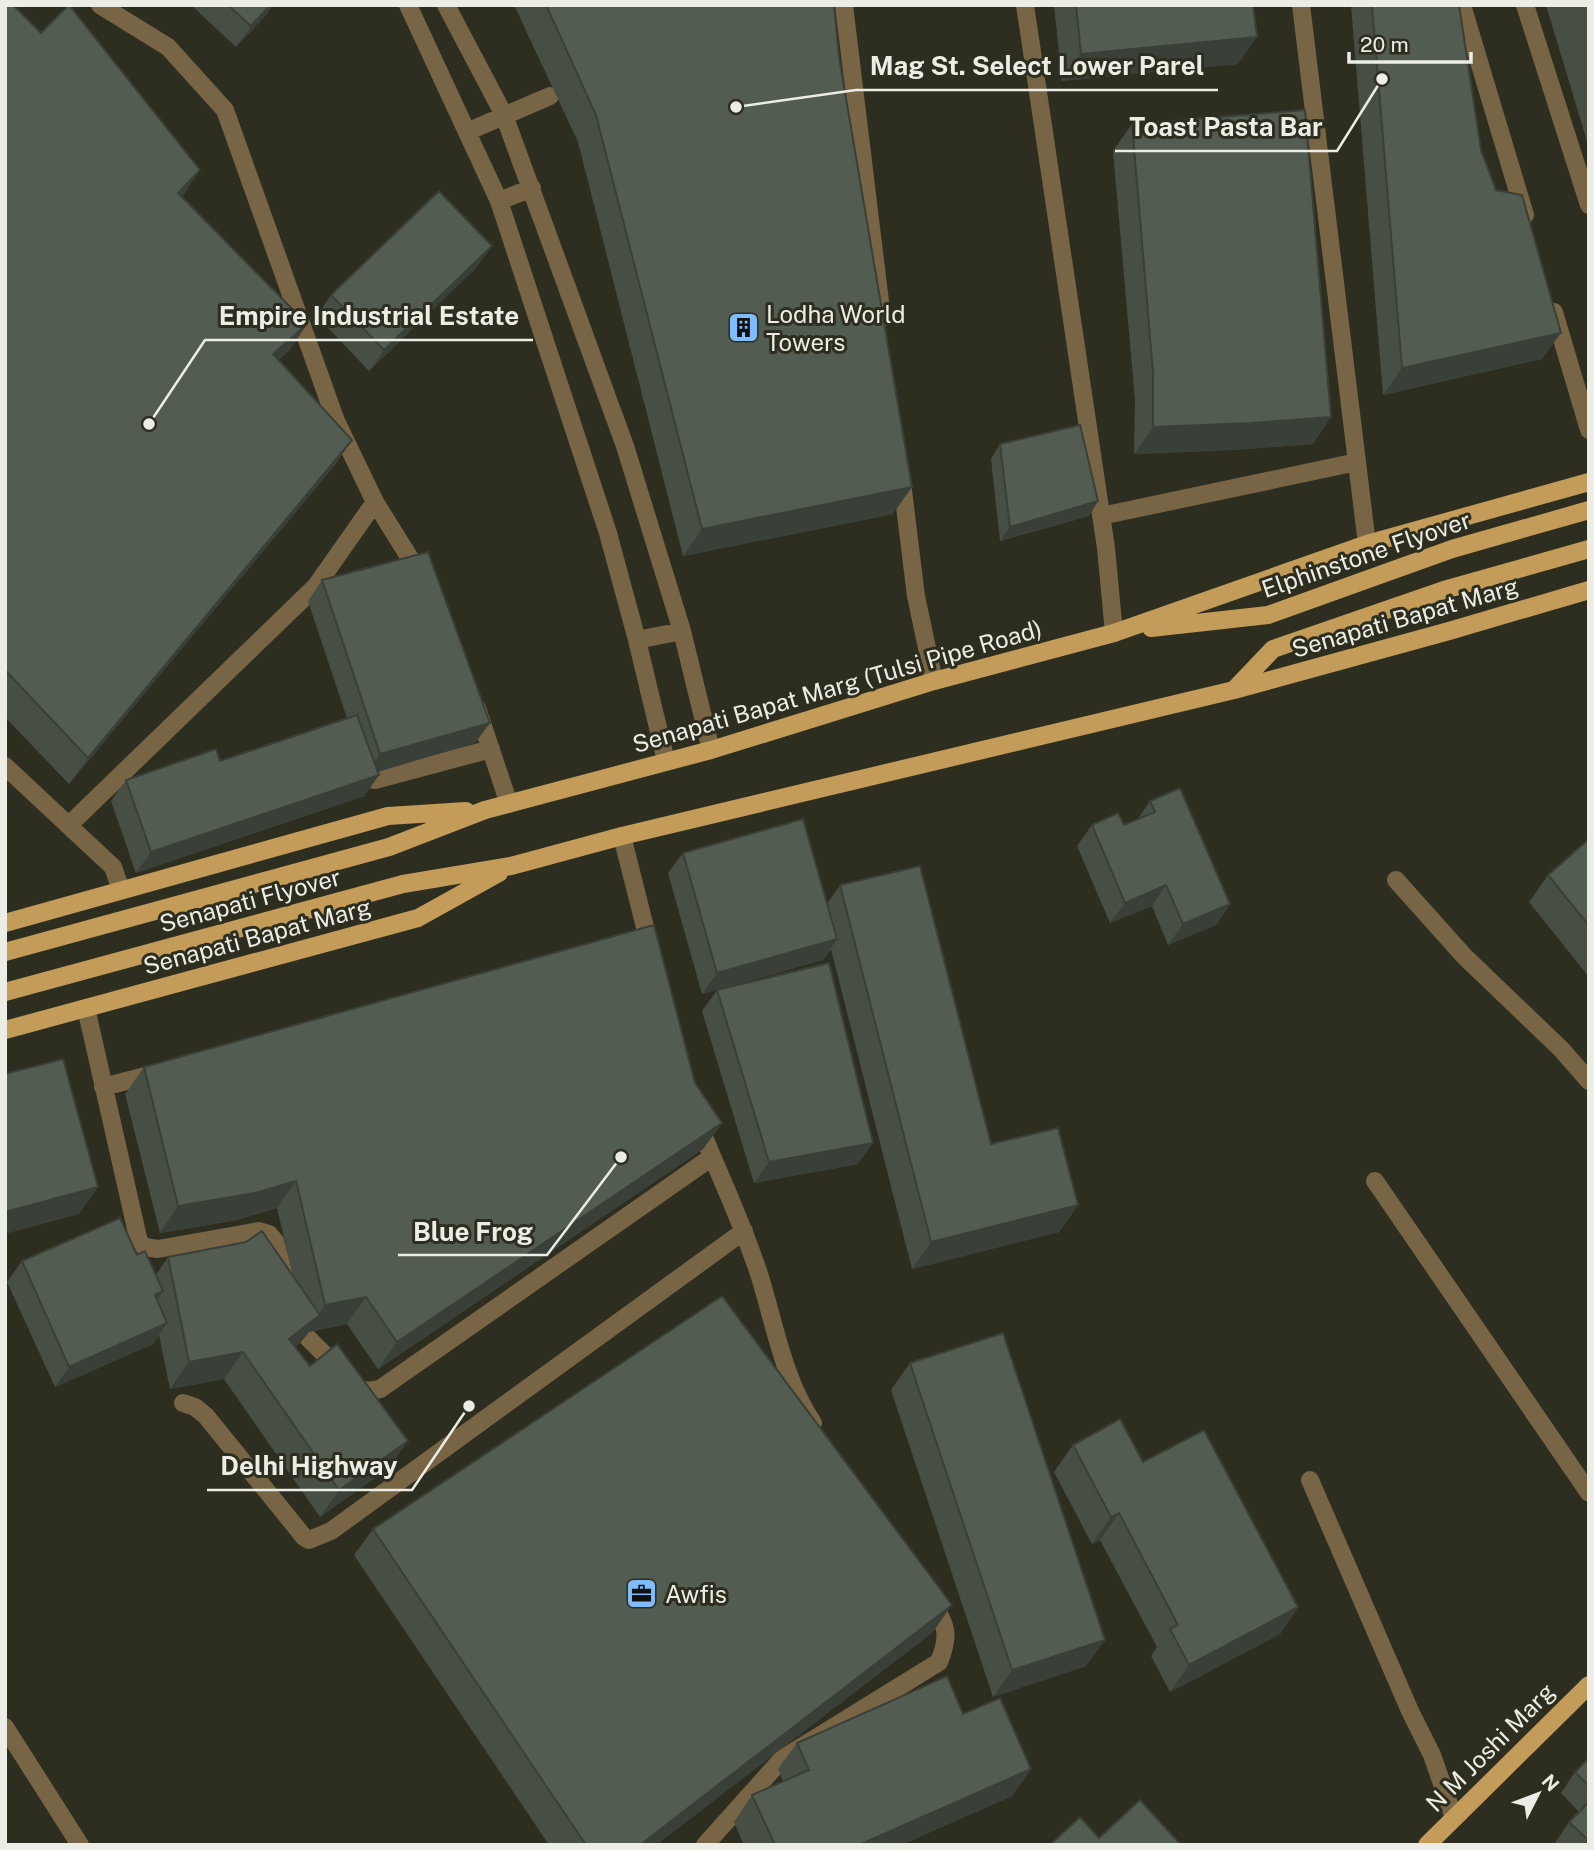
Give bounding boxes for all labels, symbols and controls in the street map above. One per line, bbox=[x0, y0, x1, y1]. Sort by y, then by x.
scale bar bbox=[1349, 21, 1472, 65]
text: 20 m bbox=[1360, 32, 1409, 57]
callout: Mag St. Select Lower Parel bbox=[856, 43, 1218, 90]
text: Mag St. Select Lower Parel bbox=[870, 50, 1204, 81]
callout: Toast Pasta Bar bbox=[1115, 104, 1337, 151]
text: Toast Pasta Bar bbox=[1129, 111, 1323, 142]
callout: Empire Industrial Estate bbox=[205, 293, 533, 340]
text: Empire Industrial Estate bbox=[219, 300, 519, 331]
place label: Lodha World Towers bbox=[766, 300, 906, 356]
building icon: Lodha World Towers bbox=[726, 311, 760, 345]
street label: Elphinstone Flyover bbox=[1258, 505, 1474, 603]
street label: Senapati Bapat Marg bbox=[1288, 571, 1522, 663]
street label: Senapati Bapat Marg (Tulsi Pipe Road) bbox=[629, 614, 1045, 758]
street label: Senapati Flyover bbox=[156, 862, 344, 938]
street label: Senapati Bapat Marg bbox=[140, 892, 374, 980]
callout: Blue Frog bbox=[398, 1208, 547, 1255]
text: Blue Frog bbox=[413, 1216, 533, 1247]
callout: Delhi Highway bbox=[207, 1443, 412, 1490]
text: Delhi Highway bbox=[220, 1450, 398, 1481]
office icon: Awfis bbox=[625, 1577, 659, 1611]
place label: Awfis bbox=[665, 1580, 727, 1608]
street label: N M Joshi Marg bbox=[1420, 1677, 1560, 1817]
north arrow bbox=[1503, 1759, 1573, 1829]

